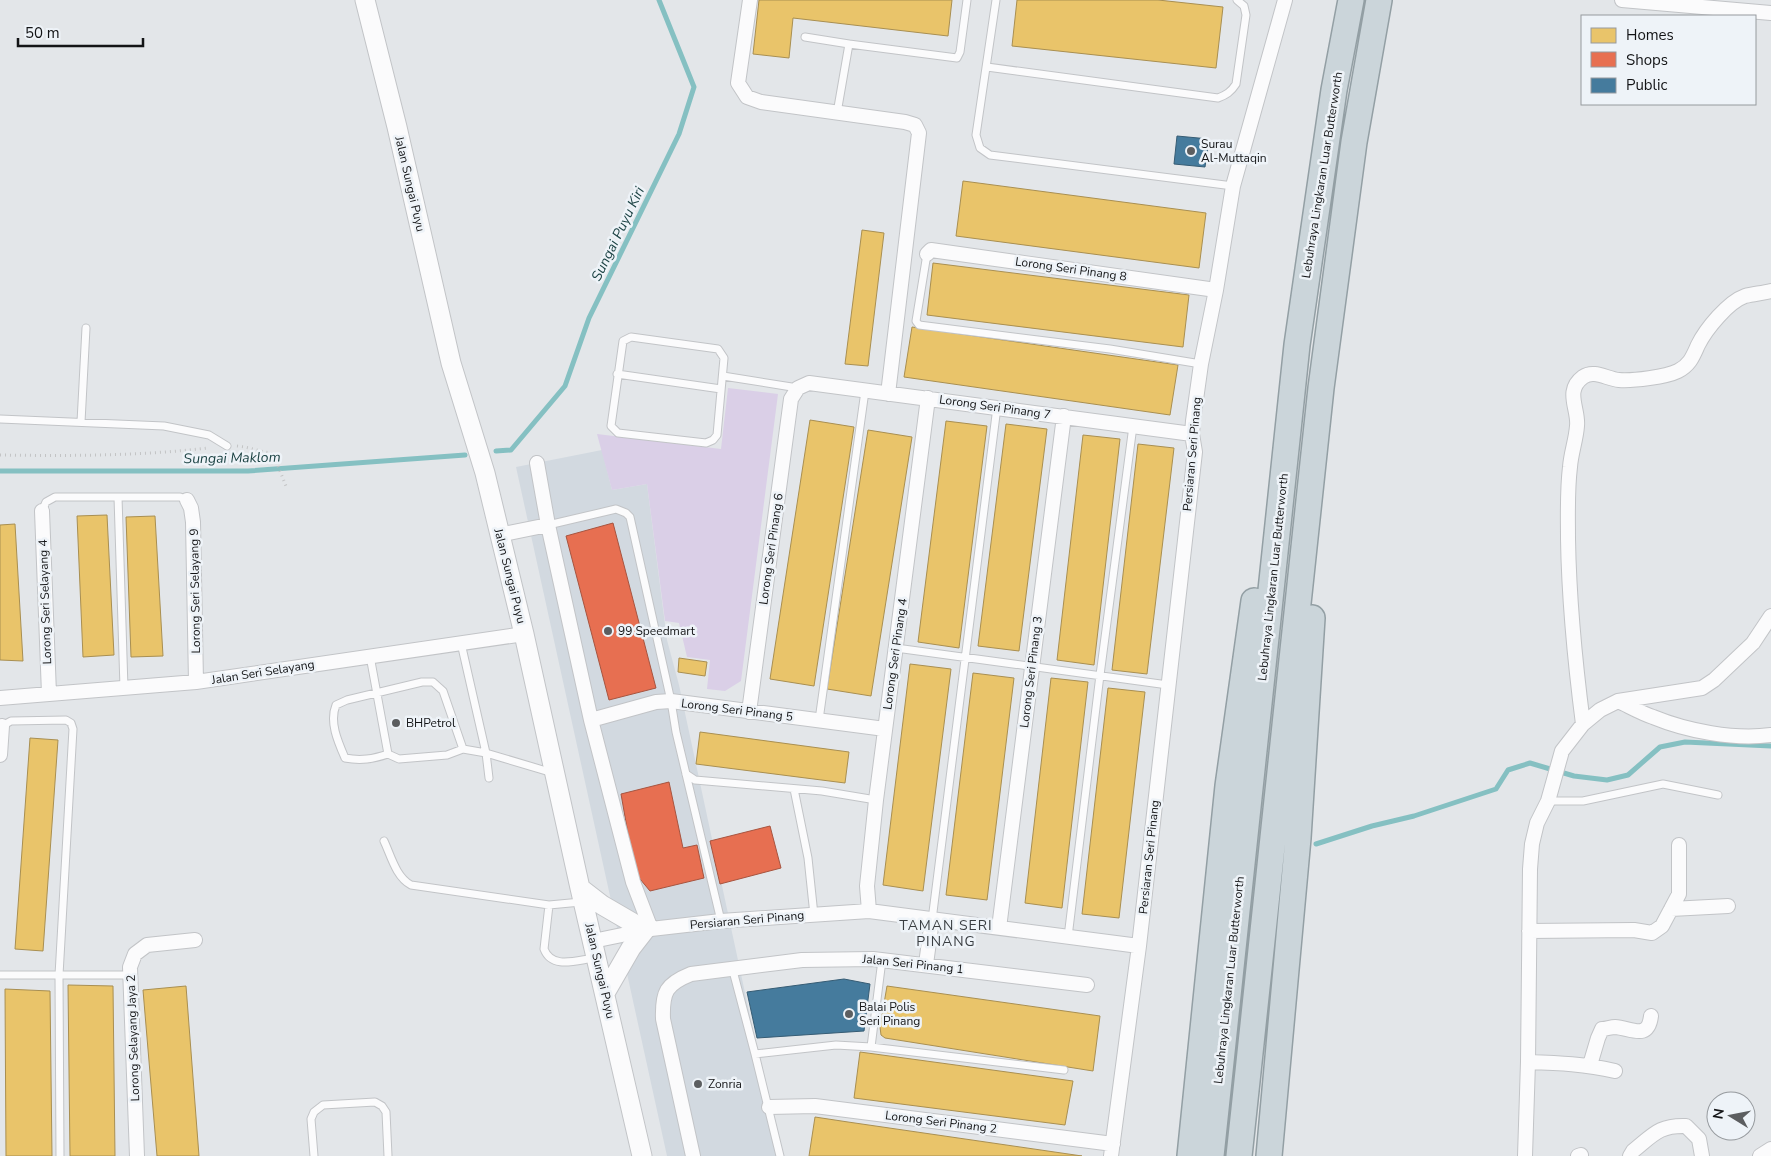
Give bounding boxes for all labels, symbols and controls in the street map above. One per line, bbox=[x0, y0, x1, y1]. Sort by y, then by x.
scale bar bbox=[18, 15, 142, 47]
legend bbox=[1581, 15, 1756, 105]
text: 50 m bbox=[25, 23, 60, 43]
text: Homes bbox=[1626, 25, 1674, 45]
text: Shops bbox=[1626, 50, 1668, 70]
street label: Lebuhraya Lingkaran Luar Butterworth bbox=[1298, 71, 1346, 279]
text: Public bbox=[1626, 75, 1667, 95]
street label: Jalan Sungai Puyu bbox=[391, 134, 429, 233]
place label: Surau Al-Muttaqin bbox=[1201, 136, 1267, 166]
marker: Surau Al-Muttaqin bbox=[1185, 145, 1197, 157]
water label: Sungai Puyu Kiri bbox=[587, 183, 649, 284]
street label: Lorong Seri Pinang 8 bbox=[1014, 253, 1128, 285]
street label: Lorong Seri Pinang 7 bbox=[938, 391, 1052, 423]
street label: Persiaran Seri Pinang bbox=[1179, 396, 1205, 512]
water label: Sungai Maklom bbox=[183, 448, 281, 468]
street label: Lebuhraya Lingkaran Luar Butterworth bbox=[1254, 472, 1292, 682]
street label: Lorong Seri Pinang 6 bbox=[755, 492, 787, 606]
street label: Jalan Sungai Puyu bbox=[490, 526, 530, 625]
street label: Lorong Seri Selayang 9 bbox=[186, 528, 204, 654]
street label: Lorong Seri Selayang 4 bbox=[35, 539, 55, 665]
street label: Lorong Seri Pinang 4 bbox=[879, 597, 911, 711]
street label: Lorong Seri Pinang 3 bbox=[1016, 615, 1046, 729]
place label: 99 Speedmart bbox=[618, 623, 696, 639]
marker: 99 Speedmart bbox=[602, 625, 614, 637]
street label: Jalan Seri Selayang bbox=[209, 656, 316, 688]
street label: Lorong Seri Pinang 5 bbox=[680, 695, 794, 725]
place label: BHPetrol bbox=[406, 715, 456, 731]
marker: BHPetrol bbox=[390, 717, 402, 729]
street label: Persiaran Seri Pinang bbox=[1135, 799, 1163, 915]
street label: Lebuhraya Lingkaran Luar Butterworth bbox=[1210, 875, 1248, 1085]
street label: Persiaran Seri Pinang bbox=[689, 907, 805, 933]
district label: TAMAN SERI PINANG bbox=[899, 916, 993, 951]
street label: Jalan Sungai Puyu bbox=[581, 921, 619, 1020]
street label: Jalan Seri Pinang 1 bbox=[861, 951, 964, 977]
street label: Lorong Selayang Jaya 2 bbox=[123, 974, 143, 1102]
place label: Balai Polis Seri Pinang bbox=[859, 999, 920, 1029]
marker: Balai Polis Seri Pinang bbox=[843, 1008, 855, 1020]
place label: Zonria bbox=[708, 1076, 742, 1092]
marker: Zonria bbox=[692, 1078, 704, 1090]
north arrow bbox=[1706, 1091, 1756, 1141]
street label: Lorong Seri Pinang 2 bbox=[884, 1107, 998, 1137]
text: N bbox=[1708, 1107, 1729, 1121]

